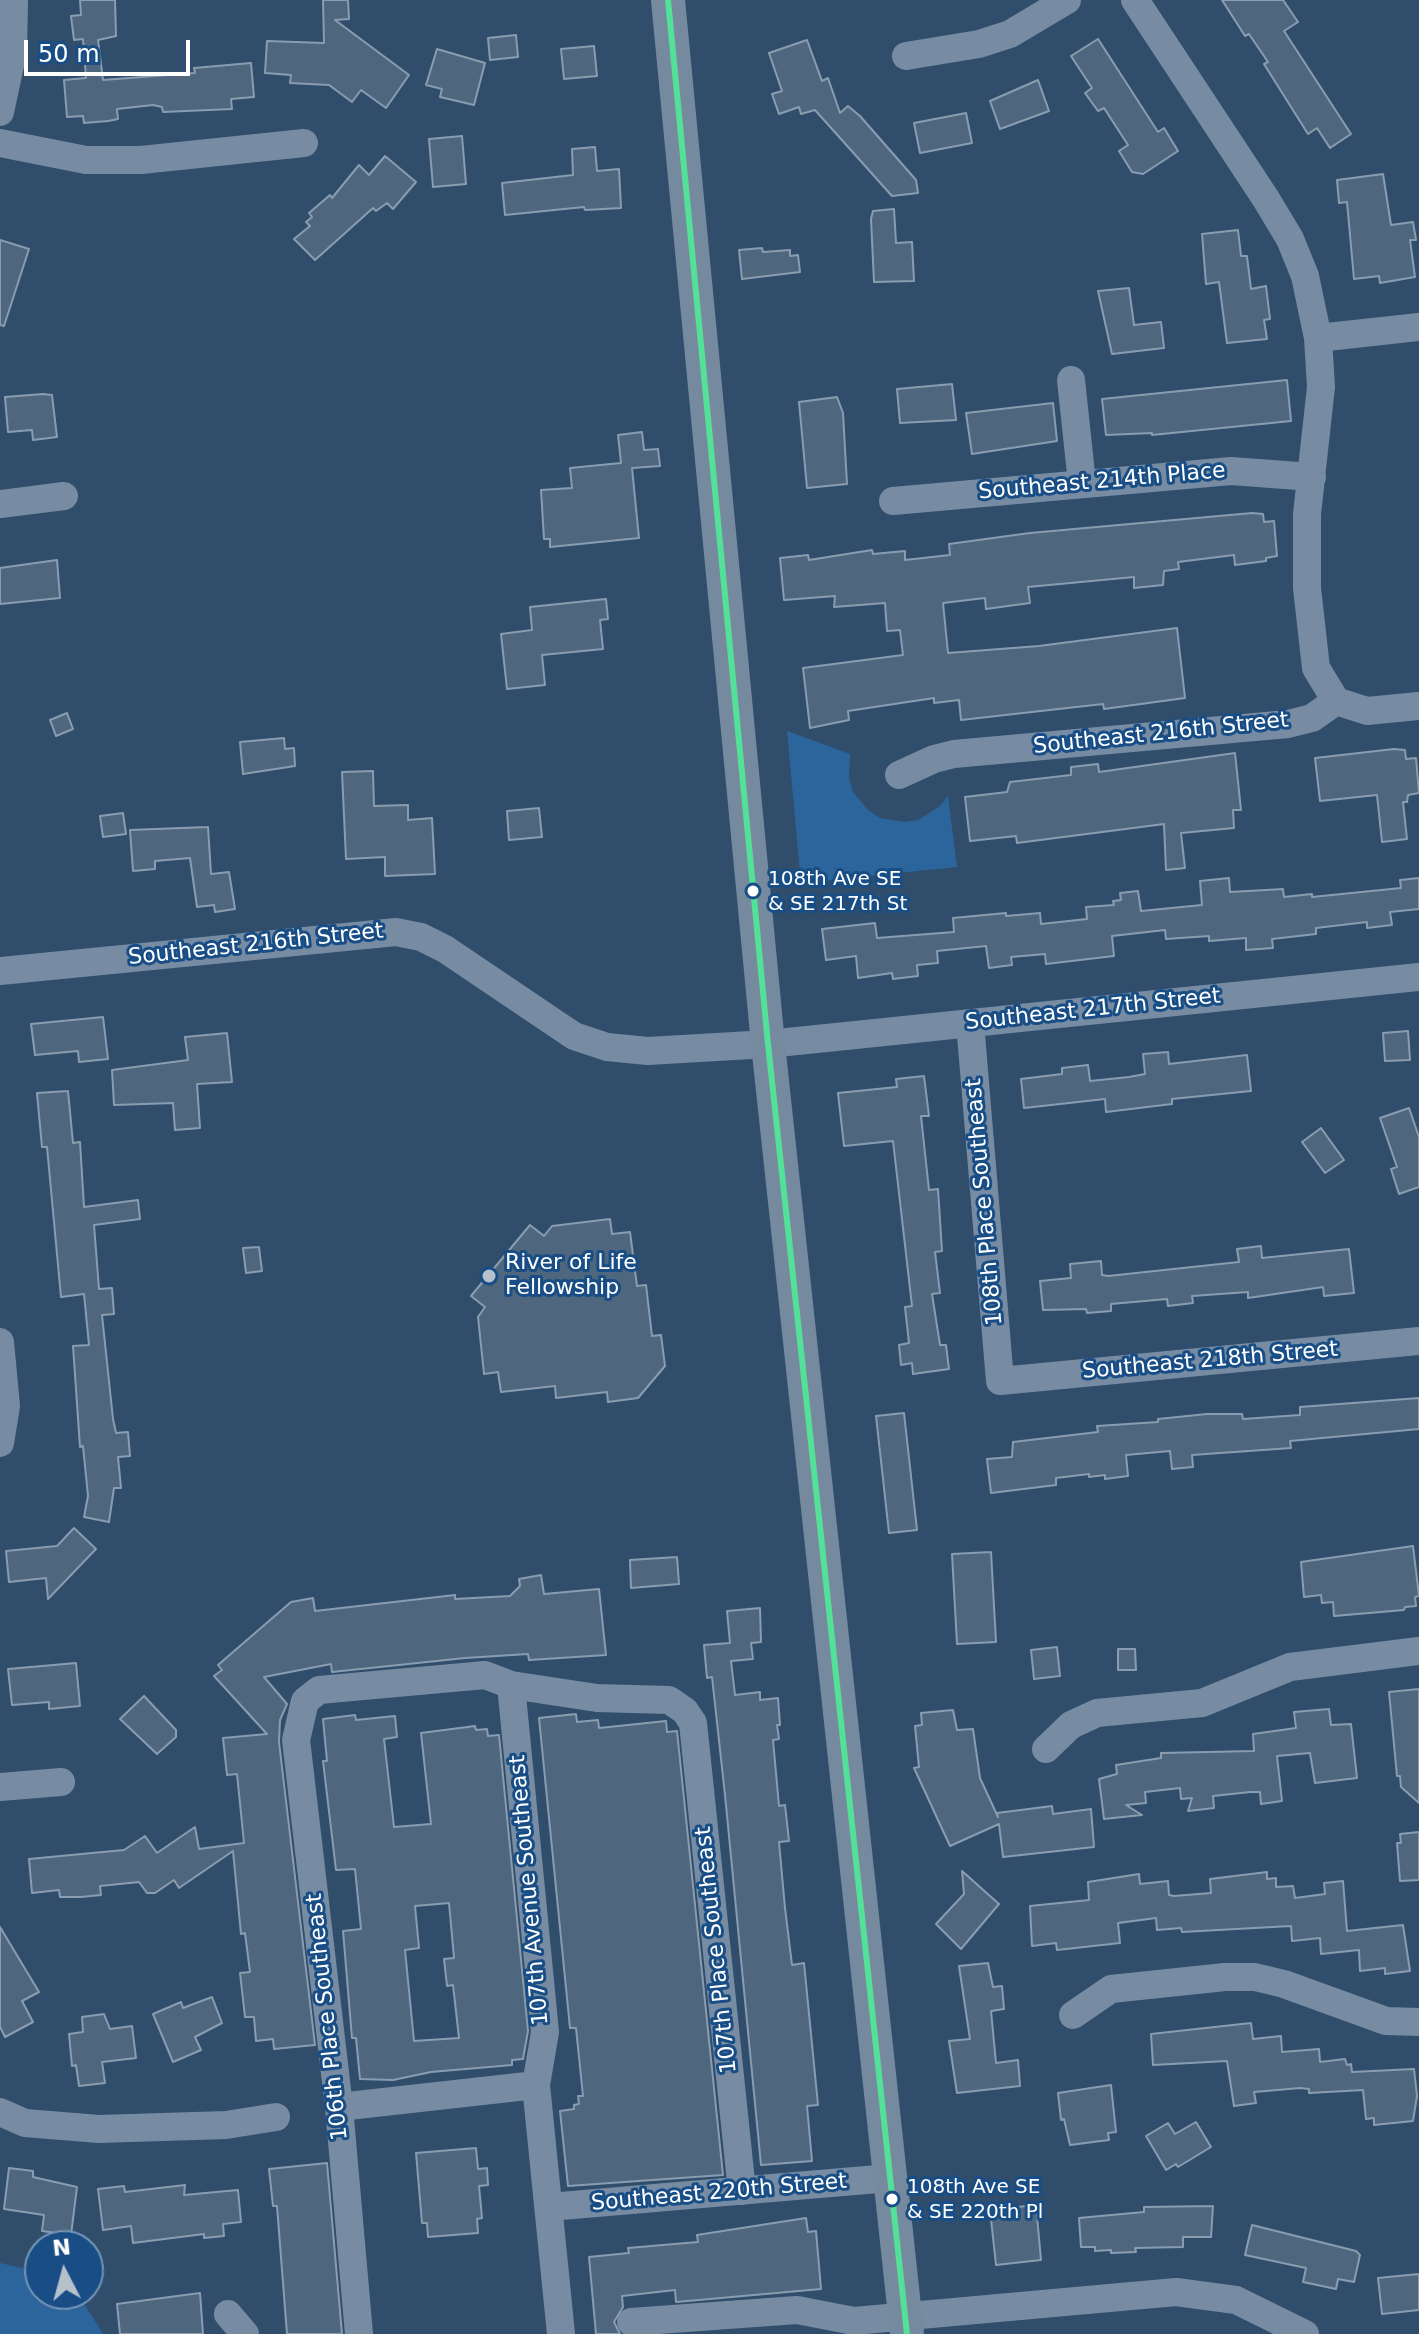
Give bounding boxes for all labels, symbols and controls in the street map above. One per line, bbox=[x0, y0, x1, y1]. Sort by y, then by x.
scale bar bbox=[28, 24, 194, 74]
text: 50 m bbox=[38, 40, 100, 68]
street label: Southeast 214th Place bbox=[977, 458, 1227, 506]
street label: Southeast 216th Street bbox=[1032, 707, 1290, 761]
place label: 108th Ave SE & SE 217th St bbox=[768, 868, 907, 915]
marker: 108th Ave SE & SE 217th St bbox=[745, 883, 761, 899]
street label: Southeast 216th Street bbox=[127, 918, 385, 972]
street label: Southeast 217th Street bbox=[964, 983, 1222, 1037]
street label: 108th Place Southeast bbox=[961, 1077, 1009, 1327]
place label: River of Life Fellowship bbox=[505, 1250, 637, 1302]
marker: River of Life Fellowship bbox=[480, 1267, 498, 1285]
street label: Southeast 218th Street bbox=[1081, 1337, 1339, 1385]
street label: 107th Avenue Southeast bbox=[505, 1754, 555, 2026]
street label: 107th Place Southeast bbox=[691, 1825, 743, 2075]
street label: 106th Place Southeast bbox=[302, 1892, 354, 2142]
street label: Southeast 220th Street bbox=[590, 2169, 848, 2217]
place label: 108th Ave SE & SE 220th Pl bbox=[907, 2176, 1043, 2223]
marker: 108th Ave SE & SE 220th Pl bbox=[884, 2191, 900, 2207]
north arrow bbox=[24, 2230, 104, 2310]
text: N bbox=[51, 2234, 72, 2261]

